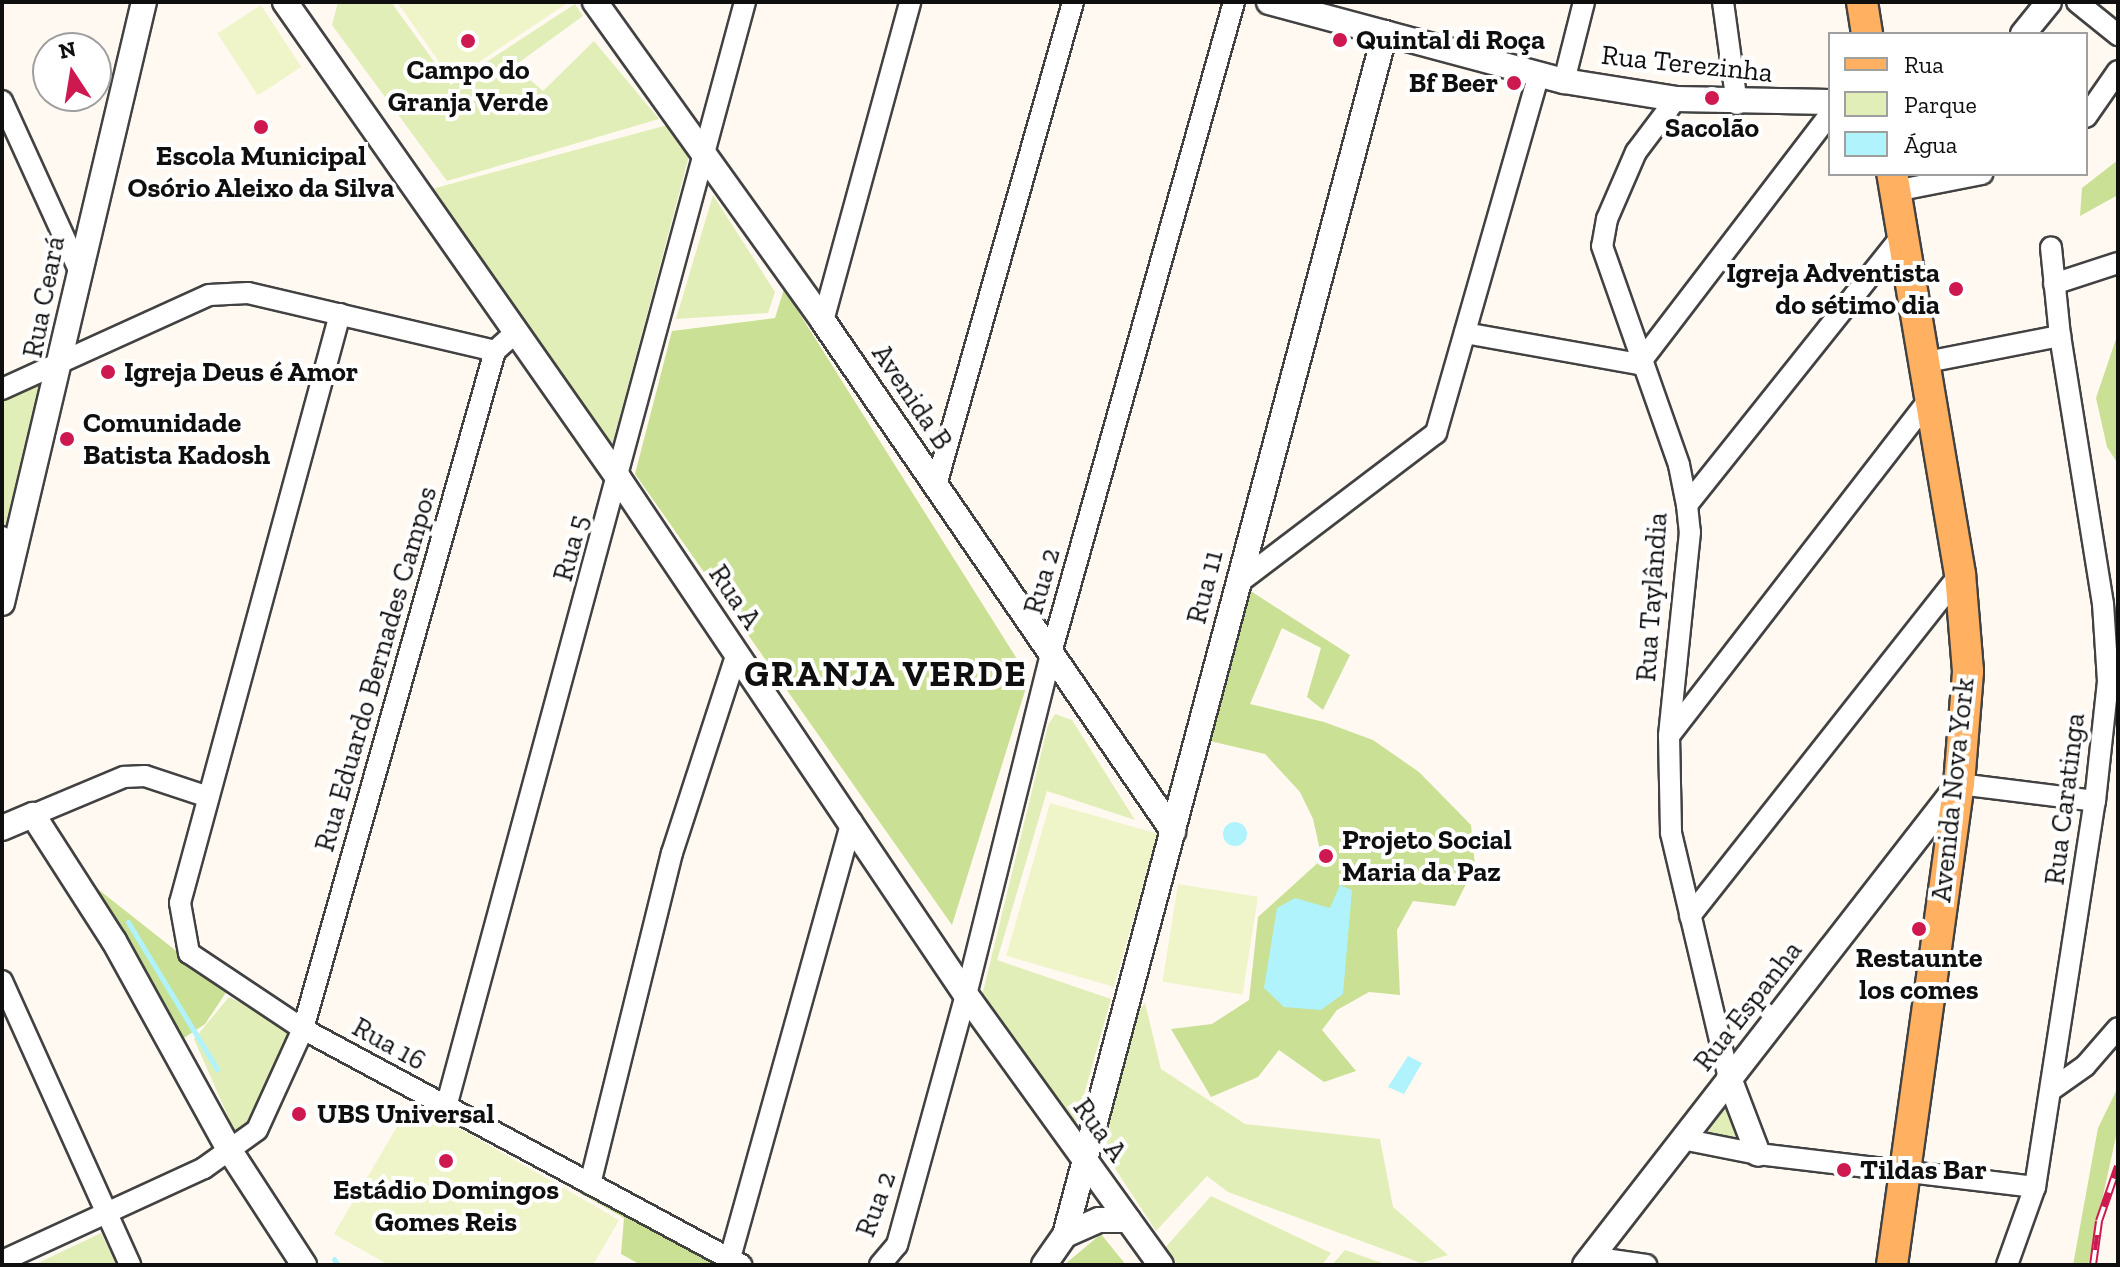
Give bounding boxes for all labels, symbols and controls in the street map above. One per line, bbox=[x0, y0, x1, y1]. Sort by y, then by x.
place label: Quintal di Roça bbox=[1356, 23, 1545, 57]
marker: Quintal di Roça bbox=[1331, 31, 1349, 49]
north arrow bbox=[32, 32, 112, 112]
marker: Campo do Granja Verde bbox=[459, 32, 477, 50]
legend bbox=[1828, 32, 2088, 176]
text: N bbox=[56, 35, 78, 65]
street label: Rua Terezinha bbox=[1599, 38, 1775, 90]
text: Rua bbox=[1904, 50, 1944, 79]
place label: Campo do Granja Verde bbox=[387, 53, 549, 119]
place label: Bf Beer bbox=[1409, 66, 1498, 100]
marker: Bf Beer bbox=[1505, 74, 1523, 92]
marker: Sacolão bbox=[1703, 89, 1721, 107]
text: Parque bbox=[1904, 90, 1977, 119]
place label: Sacolão bbox=[1665, 111, 1759, 145]
marker: Escola Municipal Osório Aleixo da Silva bbox=[252, 118, 270, 136]
text: Água bbox=[1904, 130, 1957, 159]
place label: Escola Municipal Osório Aleixo da Silva bbox=[127, 139, 395, 205]
street label: Rua Ceará bbox=[16, 233, 72, 361]
place label: Igreja Adventista do sétimo dia bbox=[1725, 256, 1940, 322]
marker: Igreja Adventista do sétimo dia bbox=[1947, 280, 1965, 298]
street label: Avenida B bbox=[865, 338, 959, 456]
place label: Igreja Deus é Amor bbox=[124, 355, 359, 389]
marker: Igreja Deus é Amor bbox=[99, 363, 117, 381]
place label: Comunidade Batista Kadosh bbox=[83, 406, 270, 472]
marker: Comunidade Batista Kadosh bbox=[58, 430, 76, 448]
street label: Rua Eduardo Bernades Campos bbox=[308, 483, 444, 855]
street label: Rua 5 bbox=[546, 511, 596, 585]
street label: Rua Taylândia bbox=[1629, 511, 1675, 683]
street label: Rua 2 bbox=[1017, 544, 1067, 618]
street label: Rua 11 bbox=[1180, 547, 1230, 627]
street label: Rua A bbox=[701, 558, 769, 636]
district label: GRANJA VERDE bbox=[743, 652, 1029, 696]
street label: Avenida Nova York bbox=[1924, 676, 1982, 904]
street label: Rua Caratinga bbox=[2038, 711, 2092, 887]
place label: Projeto Social Maria da Paz bbox=[1342, 823, 1512, 889]
marker: Projeto Social Maria da Paz bbox=[1317, 847, 1335, 865]
marker: Restaunte los comes bbox=[1910, 920, 1928, 938]
street label: Rua Espanha bbox=[1687, 934, 1809, 1078]
place label: Restaunte los comes bbox=[1855, 941, 1983, 1007]
street label: Rua 16 bbox=[347, 1010, 431, 1078]
street label: Rua A bbox=[1066, 1091, 1134, 1169]
place label: UBS Universal bbox=[317, 1097, 495, 1131]
marker: UBS Universal bbox=[288, 1103, 310, 1125]
marker: Estádio Domingos Gomes Reis bbox=[437, 1152, 455, 1170]
place label: Tildas Bar bbox=[1860, 1153, 1987, 1187]
marker: Tildas Bar bbox=[1835, 1161, 1853, 1179]
street label: Rua 2 bbox=[849, 1167, 903, 1241]
place label: Estádio Domingos Gomes Reis bbox=[333, 1173, 559, 1239]

